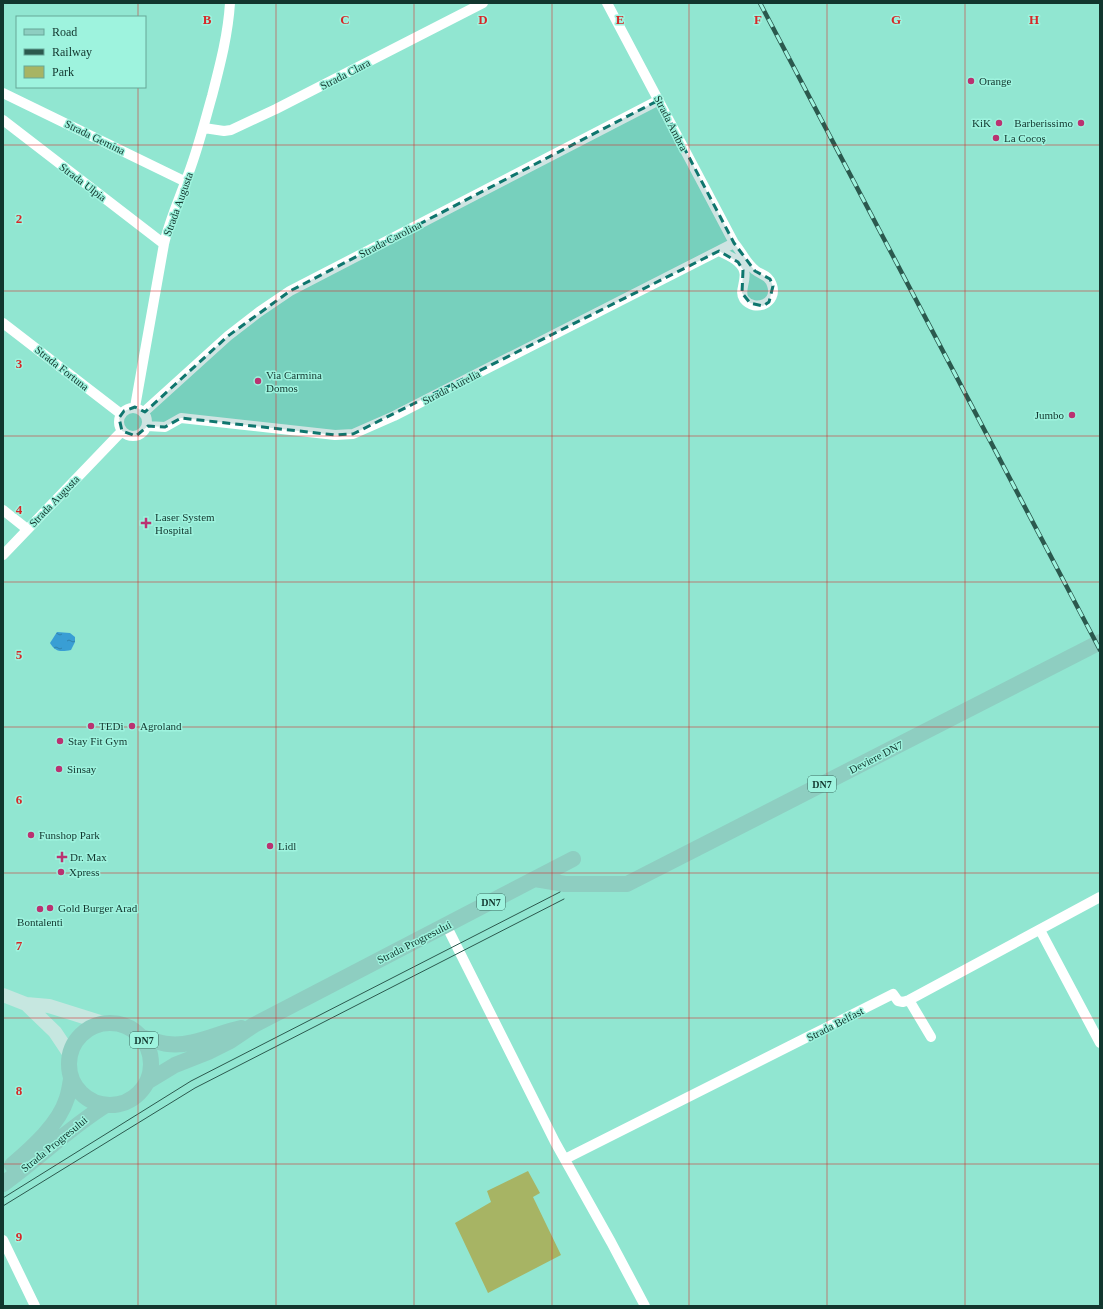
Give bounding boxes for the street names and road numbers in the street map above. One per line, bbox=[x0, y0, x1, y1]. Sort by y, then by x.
street label: Strada Clara bbox=[318, 56, 372, 92]
street label: Strada Ambra bbox=[652, 93, 690, 153]
street label: Strada Gemina bbox=[63, 117, 127, 157]
street label: Strada Ulpia bbox=[57, 161, 109, 203]
street label: Strada Augusta bbox=[161, 170, 195, 237]
street label: Strada Carolina bbox=[357, 218, 423, 260]
street label: Strada Fortuna bbox=[33, 343, 91, 393]
street label: Strada Aurelia bbox=[420, 367, 482, 407]
street label: Strada Augusta bbox=[26, 473, 82, 529]
street label: Deviere DN7 bbox=[847, 738, 905, 776]
road number: DN7 bbox=[808, 776, 836, 792]
road number: DN7 bbox=[477, 894, 505, 910]
street label: Strada Progresului bbox=[375, 918, 453, 966]
street label: Strada Belfast bbox=[805, 1005, 865, 1043]
road number: DN7 bbox=[130, 1032, 158, 1048]
street label: Strada Progresului bbox=[19, 1114, 89, 1174]

